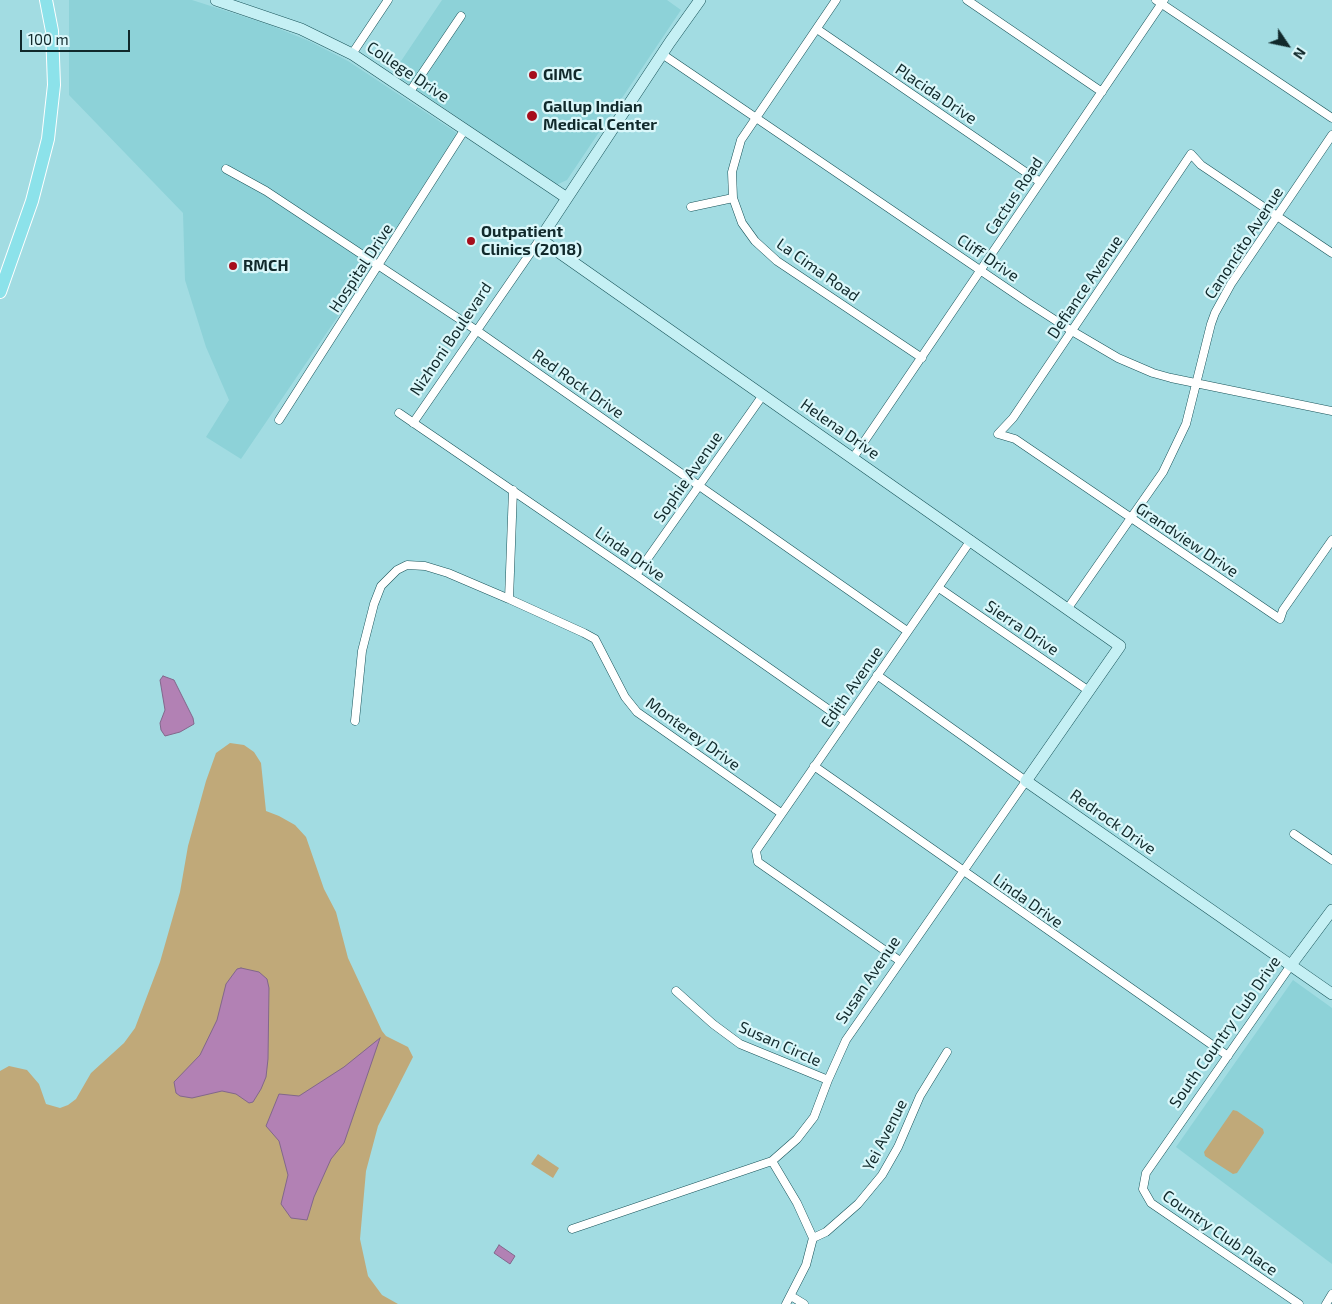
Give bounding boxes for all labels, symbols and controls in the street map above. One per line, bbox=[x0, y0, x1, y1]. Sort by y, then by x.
scale bar bbox=[22, 20, 132, 52]
north arrow bbox=[1262, 20, 1312, 70]
text: 100 m bbox=[28, 30, 69, 48]
street label: College Drive bbox=[363, 37, 453, 107]
text: N bbox=[1290, 45, 1310, 63]
street label: Placida Drive bbox=[892, 60, 980, 128]
place label: GIMC bbox=[543, 65, 582, 85]
marker: GIMC bbox=[527, 69, 539, 81]
place label: Gallup Indian Medical Center bbox=[543, 97, 657, 135]
marker: Gallup Indian Medical Center bbox=[525, 109, 539, 123]
street label: Cactus Road bbox=[981, 154, 1047, 238]
street label: Canoncito Avenue bbox=[1201, 183, 1287, 303]
street label: Hospital Drive bbox=[325, 220, 397, 316]
place label: Outpatient Clinics (2018) bbox=[481, 222, 582, 260]
street label: Cliff Drive bbox=[953, 230, 1023, 286]
street label: Defiance Avenue bbox=[1043, 232, 1127, 342]
street label: La Cima Road bbox=[773, 234, 863, 306]
marker: Outpatient Clinics (2018) bbox=[465, 235, 477, 247]
place label: RMCH bbox=[243, 256, 288, 276]
marker: RMCH bbox=[227, 260, 239, 272]
street label: Nizhoni Boulevard bbox=[406, 279, 496, 399]
street label: Red Rock Drive bbox=[528, 345, 628, 423]
street label: Helena Drive bbox=[797, 395, 883, 463]
street label: Sophie Avenue bbox=[650, 428, 726, 526]
street label: Grandview Drive bbox=[1132, 499, 1242, 581]
street label: Linda Drive bbox=[591, 523, 669, 585]
street label: Sierra Drive bbox=[982, 596, 1062, 660]
street label: Edith Avenue bbox=[817, 643, 887, 731]
street label: Monterey Drive bbox=[642, 693, 744, 775]
street label: Redrock Drive bbox=[1066, 785, 1160, 859]
street label: Linda Drive bbox=[989, 870, 1067, 932]
street label: Susan Avenue bbox=[832, 933, 904, 1027]
street label: South Country Club Drive bbox=[1165, 952, 1285, 1112]
street label: Susan Circle bbox=[736, 1017, 824, 1071]
street label: Yei Avenue bbox=[859, 1096, 911, 1174]
street label: Country Club Place bbox=[1159, 1186, 1281, 1280]

